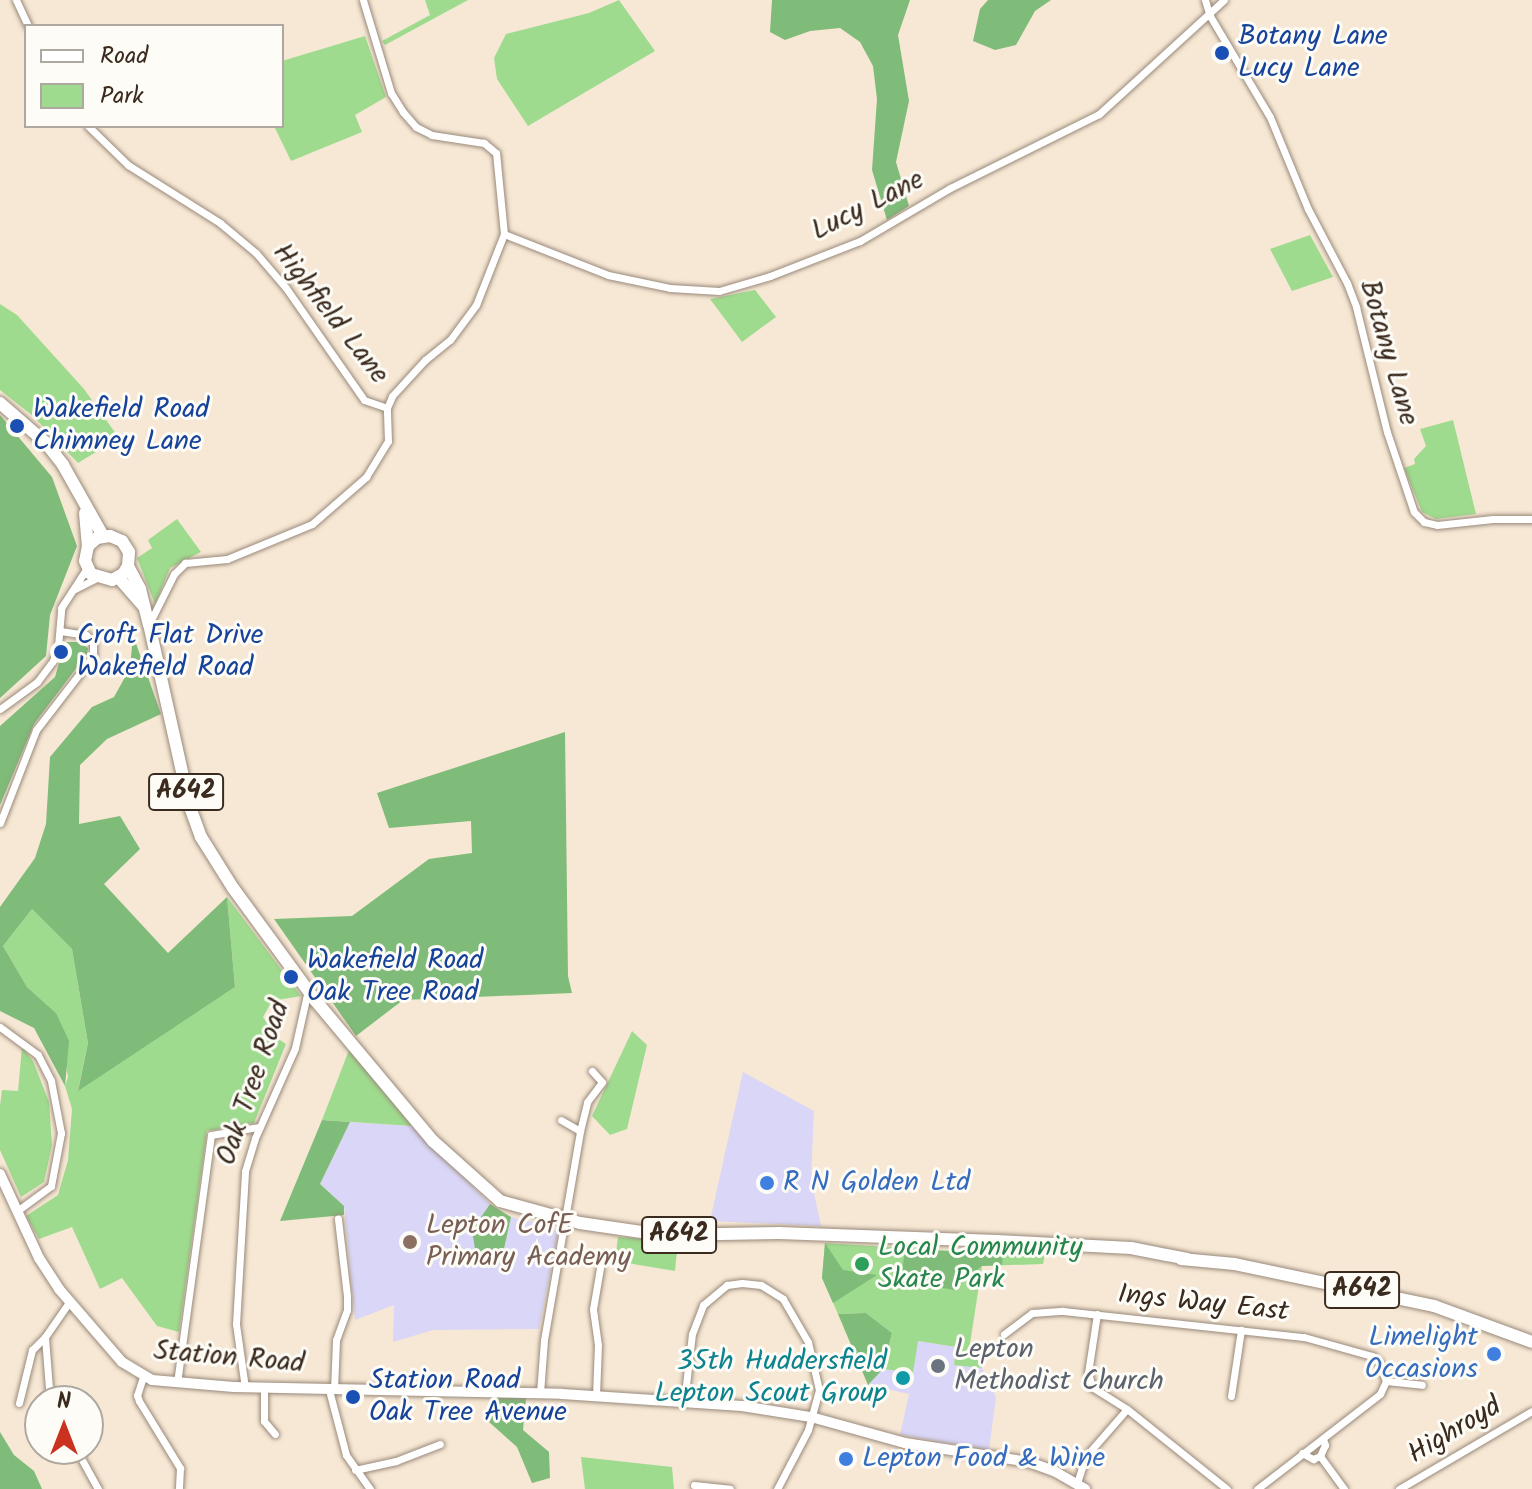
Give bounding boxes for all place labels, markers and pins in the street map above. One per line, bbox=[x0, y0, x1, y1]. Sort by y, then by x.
place label: Botany Lane Lucy Lane bbox=[1238, 20, 1388, 86]
marker: Botany Lane Lucy Lane bbox=[1213, 44, 1231, 62]
place label: Wakefield Road Chimney Lane bbox=[33, 393, 209, 459]
marker: Wakefield Road Chimney Lane bbox=[8, 417, 26, 435]
place label: Croft Flat Drive Wakefield Road bbox=[77, 619, 263, 685]
marker: Croft Flat Drive Wakefield Road bbox=[52, 643, 70, 661]
place label: Wakefield Road Oak Tree Road bbox=[307, 944, 483, 1010]
marker: Wakefield Road Oak Tree Road bbox=[282, 968, 300, 986]
place label: R N Golden Ltd bbox=[783, 1166, 970, 1200]
marker: R N Golden Ltd bbox=[758, 1174, 776, 1192]
place label: Lepton CofE Primary Academy bbox=[426, 1209, 631, 1275]
place label: Local Community Skate Park bbox=[878, 1231, 1083, 1297]
marker: Lepton CofE Primary Academy bbox=[401, 1233, 419, 1251]
marker: Local Community Skate Park bbox=[853, 1255, 871, 1273]
place label: Limelight Occasions bbox=[1365, 1321, 1478, 1387]
place label: Lepton Methodist Church bbox=[954, 1333, 1164, 1399]
place label: 35th Huddersfield Lepton Scout Group bbox=[655, 1345, 887, 1411]
marker: Limelight Occasions bbox=[1485, 1345, 1503, 1363]
marker: Lepton Methodist Church bbox=[929, 1357, 947, 1375]
place label: Station Road Oak Tree Avenue bbox=[369, 1364, 567, 1430]
marker: 35th Huddersfield Lepton Scout Group bbox=[894, 1369, 912, 1387]
marker: Station Road Oak Tree Avenue bbox=[344, 1388, 362, 1406]
place label: Lepton Food & Wine bbox=[862, 1442, 1105, 1476]
marker: Lepton Food & Wine bbox=[837, 1450, 855, 1468]

